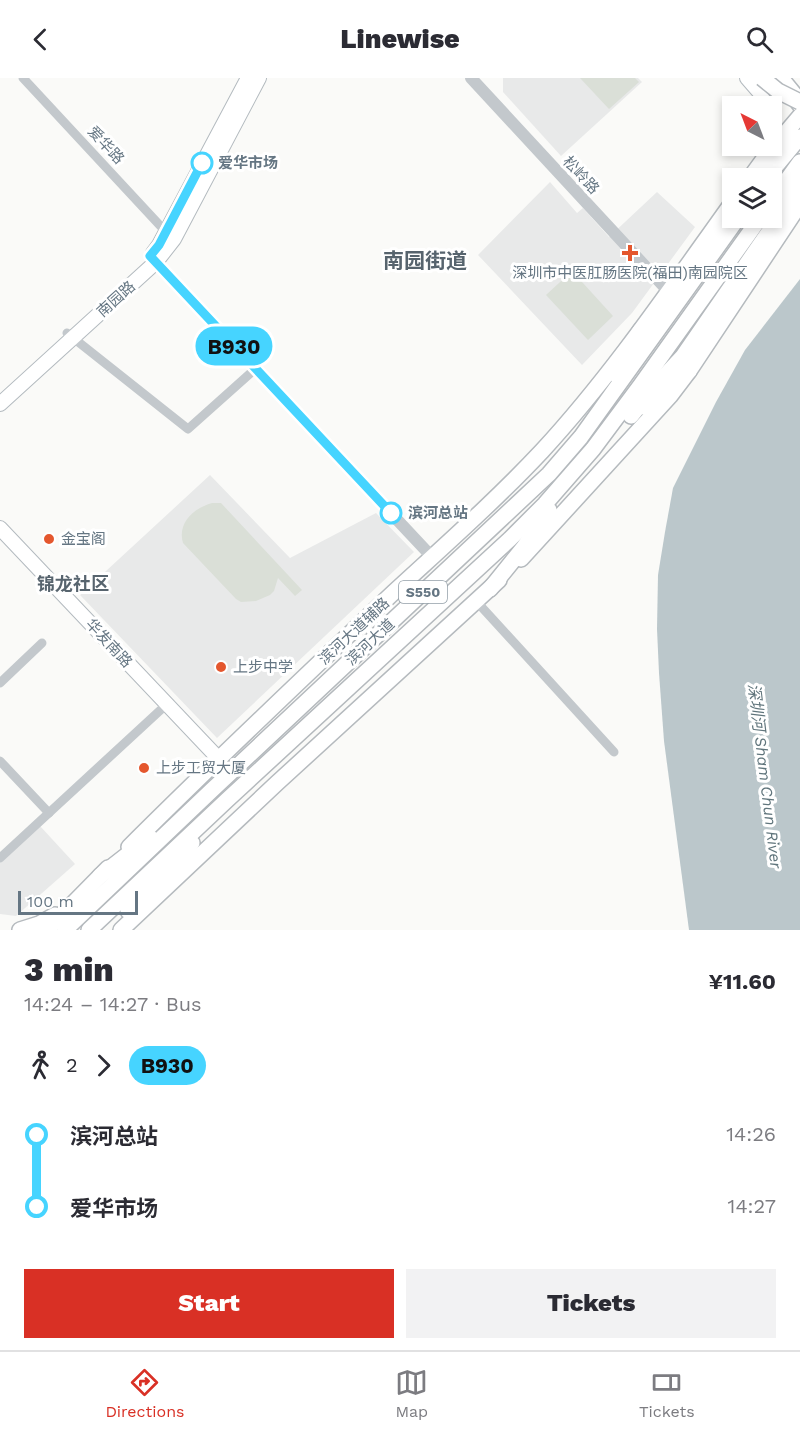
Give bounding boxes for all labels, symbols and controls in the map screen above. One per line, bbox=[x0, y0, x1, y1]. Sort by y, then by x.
icon: back bbox=[24, 23, 57, 56]
text: Linewise bbox=[340, 23, 460, 55]
icon: search bbox=[743, 23, 776, 56]
north arrow bbox=[722, 96, 782, 156]
map controls bbox=[722, 96, 782, 228]
street label: 爱华路 bbox=[84, 122, 128, 168]
marker: 爱华市场 bbox=[191, 152, 213, 174]
street label: 松岭路 bbox=[559, 152, 603, 198]
place label: 爱华市场 bbox=[218, 154, 278, 172]
button: layers bbox=[722, 168, 782, 228]
marker: 深圳市中医肛肠医院(福田)南园院区 bbox=[621, 244, 639, 262]
district label: 南园街道 bbox=[383, 248, 467, 273]
place label: 深圳市中医肛肠医院(福田)南园院区 bbox=[512, 264, 748, 282]
street label: 南园路 bbox=[93, 277, 139, 321]
line badge: B930 bbox=[192, 326, 276, 366]
text: B930 bbox=[207, 334, 261, 359]
marker: 滨河总站 bbox=[380, 502, 402, 524]
place label: 滨河总站 bbox=[408, 504, 468, 522]
place label: 金宝阁 bbox=[61, 530, 106, 548]
marker: 金宝阁 bbox=[42, 532, 56, 546]
district label: 锦龙社区 bbox=[37, 573, 109, 594]
road number: S550 bbox=[399, 581, 447, 603]
street label: 滨河大道辅路 bbox=[315, 594, 393, 668]
street label: 华发南路 bbox=[82, 615, 136, 671]
street label: 滨河大道 bbox=[342, 615, 398, 669]
place label: 上步中学 bbox=[233, 658, 293, 676]
marker: 上步中学 bbox=[214, 660, 228, 674]
water label: 深圳河 Sham Chun River bbox=[744, 683, 786, 870]
place label: 上步工贸大厦 bbox=[156, 759, 246, 777]
marker: 上步工贸大厦 bbox=[137, 761, 151, 775]
scale bar bbox=[18, 888, 138, 916]
text: 100 m bbox=[27, 892, 74, 911]
text: 3 min bbox=[24, 950, 114, 989]
text: ¥11.60 bbox=[708, 969, 776, 994]
text: 14:24 – 14:27 · Bus bbox=[24, 992, 202, 1016]
icon: walk bbox=[24, 1049, 57, 1082]
icon: forward bbox=[87, 1049, 120, 1082]
text: 2 bbox=[66, 1053, 78, 1077]
text: B930 bbox=[141, 1053, 194, 1078]
text: 14:26 bbox=[726, 1122, 776, 1146]
text: 滨河总站 bbox=[70, 1124, 158, 1149]
text: 14:27 bbox=[728, 1194, 776, 1218]
text: 爱华市场 bbox=[70, 1196, 158, 1221]
button: Start bbox=[24, 1269, 394, 1338]
button: Tickets bbox=[406, 1269, 776, 1338]
tab: Directions bbox=[105, 1366, 184, 1421]
tab: Map bbox=[395, 1366, 428, 1421]
tab: Tickets bbox=[639, 1366, 695, 1421]

